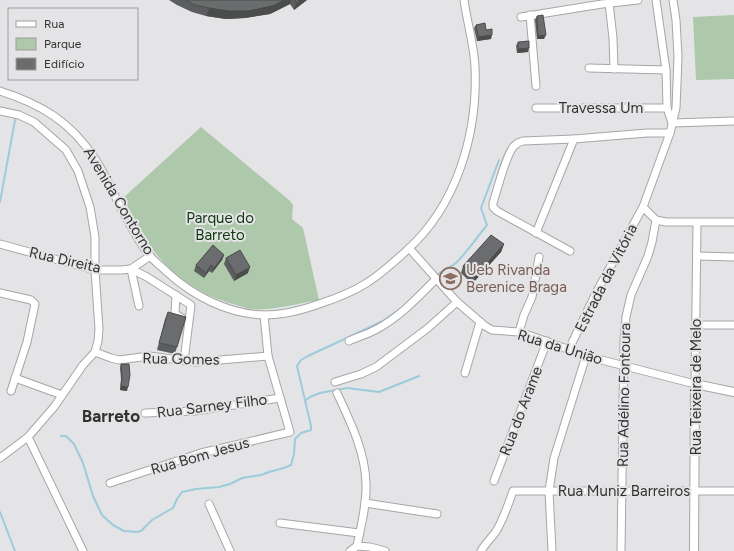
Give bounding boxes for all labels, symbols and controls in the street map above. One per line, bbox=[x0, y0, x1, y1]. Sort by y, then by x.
legend bbox=[8, 8, 138, 80]
text: Rua bbox=[44, 17, 64, 31]
text: Parque bbox=[44, 37, 82, 51]
text: Edifício bbox=[44, 57, 84, 71]
street label: Travessa Um bbox=[559, 99, 643, 117]
street label: Avenida Contorno bbox=[80, 144, 158, 258]
park label: Parque do Barreto bbox=[186, 209, 254, 244]
street label: Estrada da Vitória bbox=[571, 221, 641, 335]
street label: Rua Direita bbox=[27, 243, 103, 277]
place label: Ueb Rivanda Berenice Braga bbox=[466, 261, 567, 296]
school or university icon: Ueb Rivanda Berenice Braga bbox=[438, 266, 464, 292]
street label: Rua Teixeira de Melo bbox=[687, 318, 705, 455]
street label: Rua Adélino Fontoura bbox=[614, 323, 634, 467]
street label: Rua da União bbox=[515, 326, 605, 369]
street label: Rua Gomes bbox=[142, 349, 220, 369]
street label: Rua do Arame bbox=[496, 364, 546, 458]
street label: Rua Sarney Filho bbox=[156, 390, 268, 422]
district label: Barreto bbox=[82, 406, 140, 426]
street label: Rua Bom Jesus bbox=[149, 433, 251, 479]
street label: Rua Muniz Barreiros bbox=[558, 482, 690, 500]

